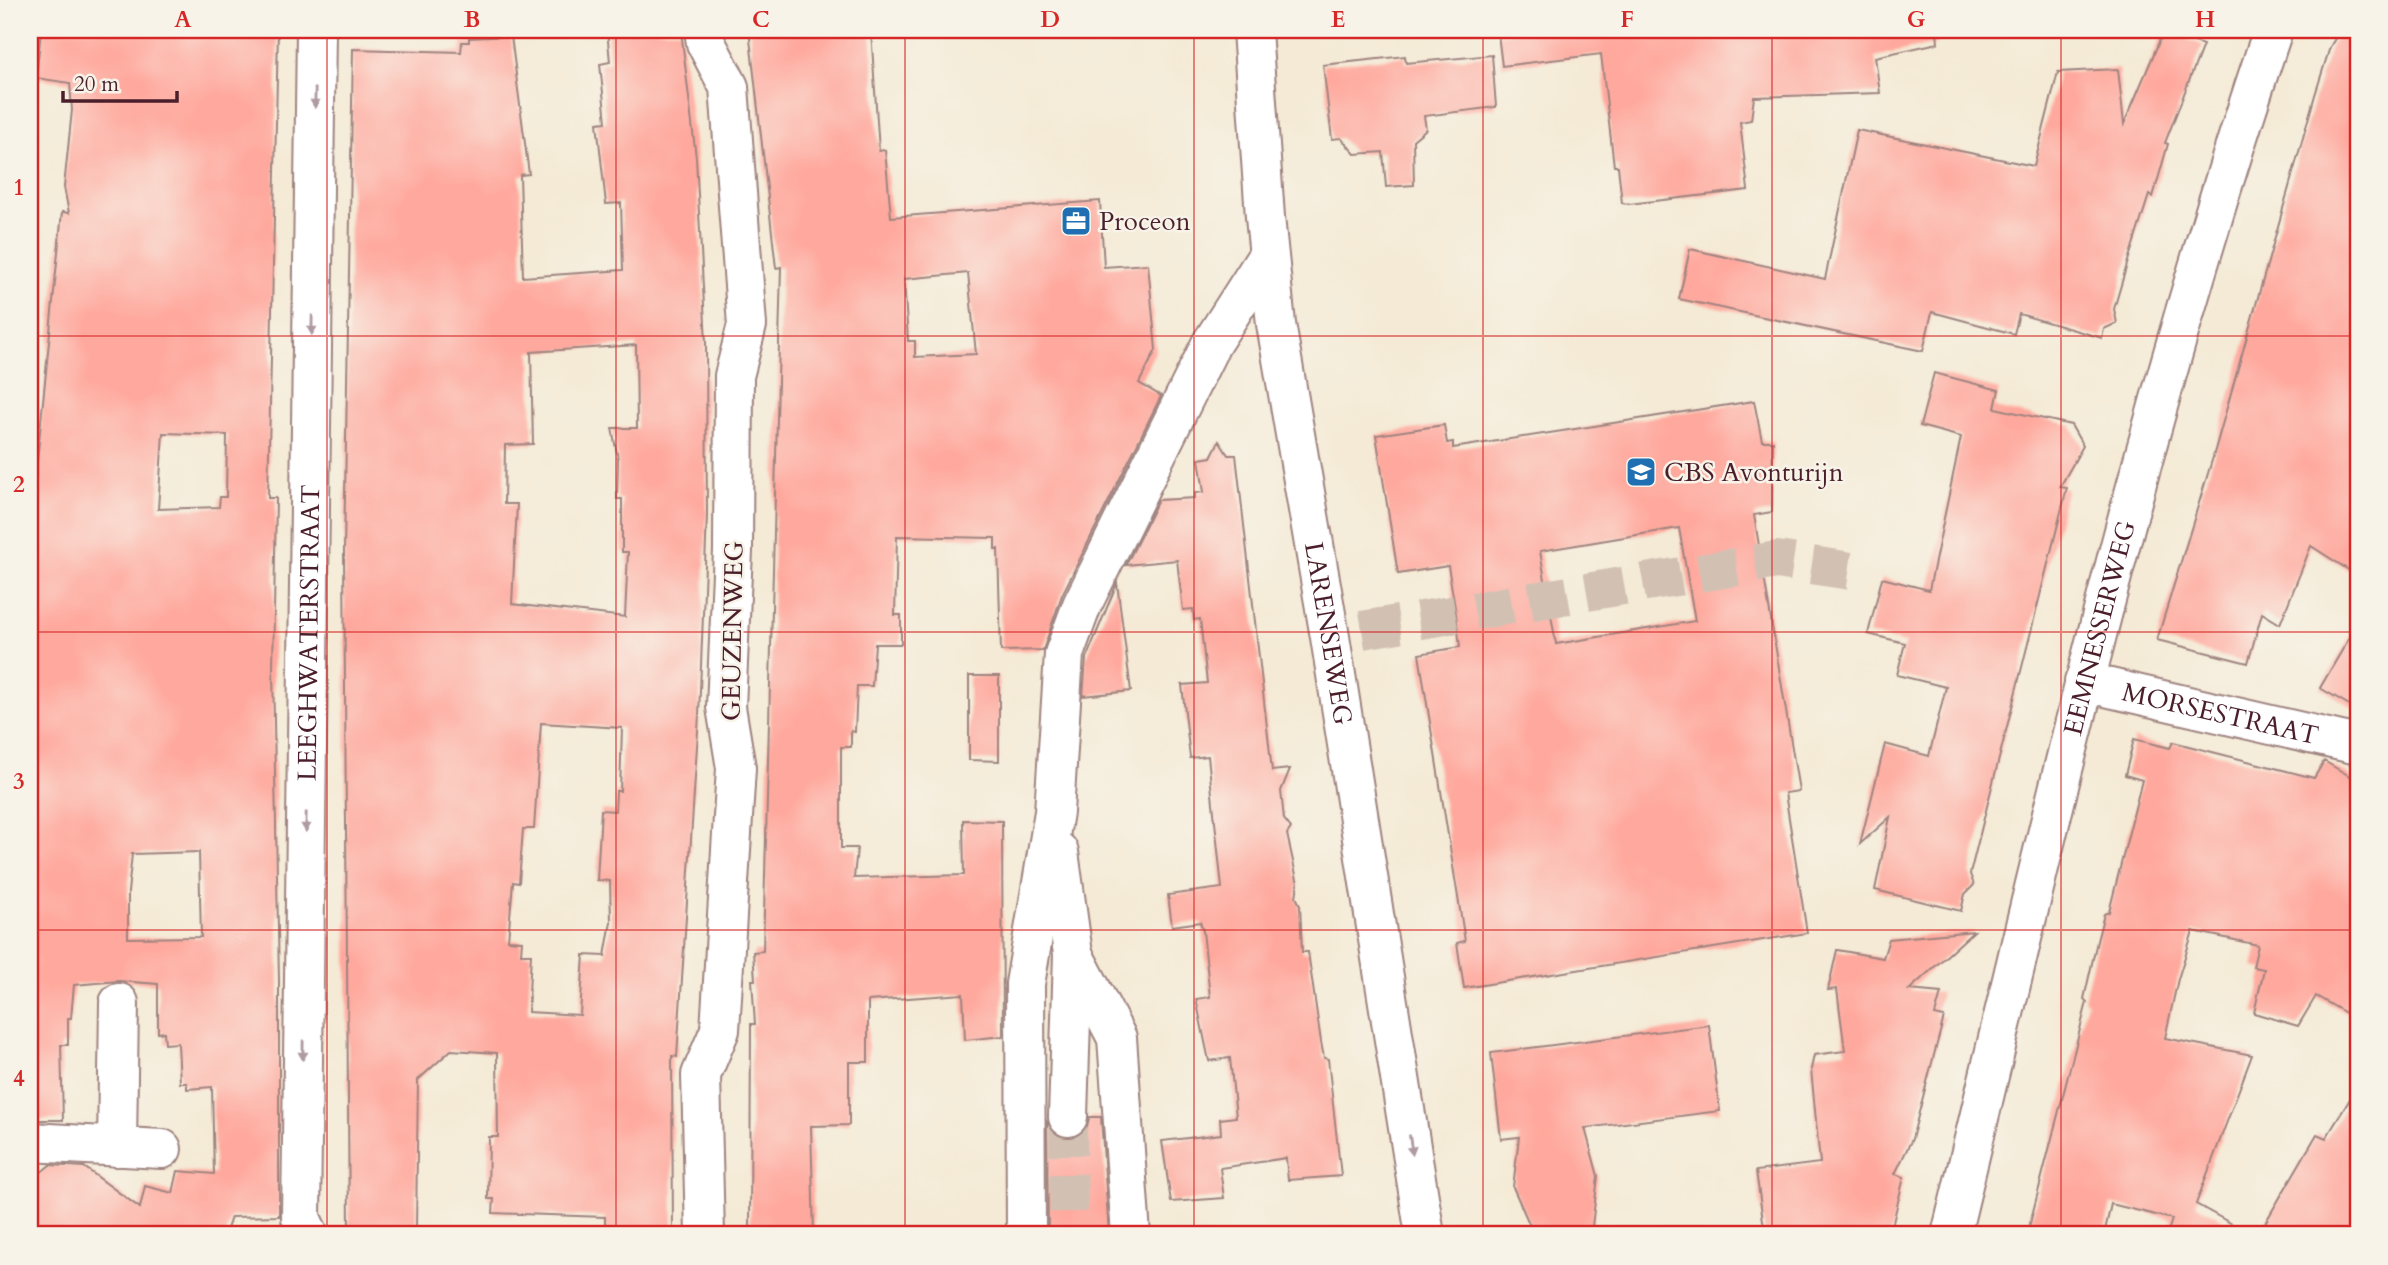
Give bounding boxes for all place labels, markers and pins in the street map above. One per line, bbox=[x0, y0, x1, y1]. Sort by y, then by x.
office icon: Proceon bbox=[1059, 204, 1093, 238]
place label: Proceon bbox=[1099, 204, 1191, 239]
school or university icon: CBS Avonturijn bbox=[1624, 455, 1658, 489]
place label: CBS Avonturijn bbox=[1664, 455, 1844, 490]

